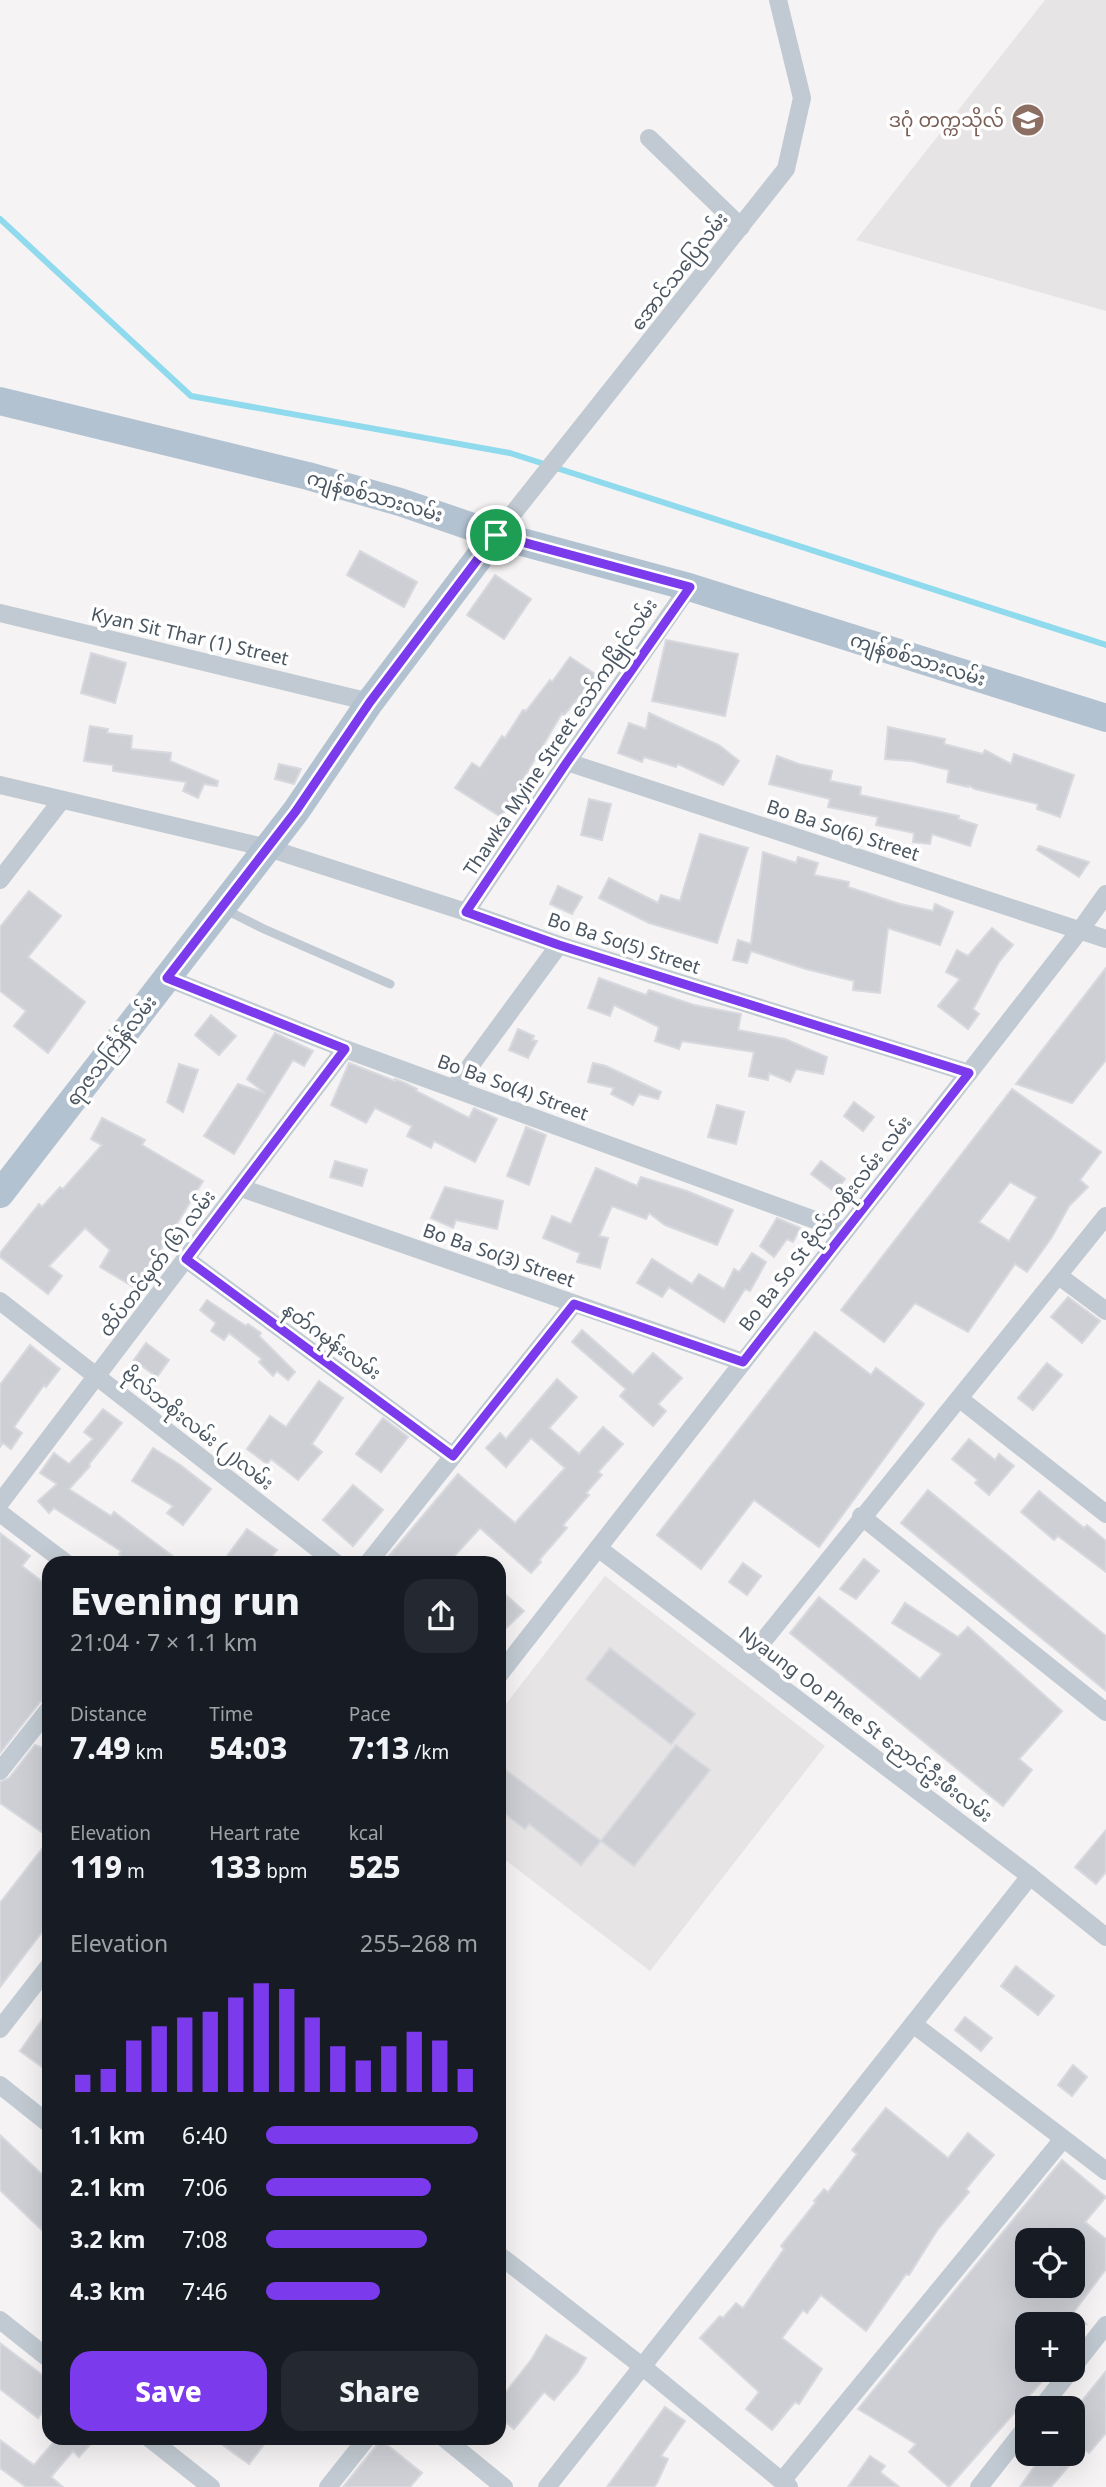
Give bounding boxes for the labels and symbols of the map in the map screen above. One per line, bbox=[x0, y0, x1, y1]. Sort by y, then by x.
school or university icon: ဒဂုံ တက္ကသိုလ် bbox=[1009, 101, 1047, 139]
place label: ဒဂုံ တက္ကသိုလ် bbox=[889, 106, 1004, 137]
street label: အောင်သပြေလမ်း bbox=[624, 206, 736, 338]
street label: ကျန်စစ်သားလမ်း bbox=[303, 463, 446, 531]
pin bbox=[466, 505, 526, 565]
street label: Thawka Myine Street သော်ကမြိုင်လမ်း bbox=[456, 593, 665, 882]
street label: Kyan Sit Thar (1) Street bbox=[89, 601, 291, 671]
street label: ကျန်စစ်သားလမ်း bbox=[846, 625, 989, 695]
street label: Bo Ba So(6) Street bbox=[763, 793, 923, 867]
street label: Bo Ba So(5) Street bbox=[544, 906, 704, 980]
street label: ရာဇသင်္ကြန်လမ်း bbox=[59, 989, 165, 1112]
street label: Bo Ba So(4) Street bbox=[434, 1048, 592, 1126]
street label: Bo Ba So St ဗိုလ်ဘစိုးလမ်း လမ်း bbox=[732, 1109, 921, 1339]
street label: ထိပ်တင်မှတ် (၆) လမ်း bbox=[92, 1184, 224, 1344]
street label: Bo Ba So(3) Street bbox=[420, 1217, 578, 1293]
street label: နတ်ဂမုန်းလမ်း bbox=[275, 1296, 387, 1389]
street label: ဗိုလ်ဘစိုးလမ်း (၂)လမ်း bbox=[114, 1360, 280, 1499]
street label: Nyaung Oo Phee St ညောင်ဦးဖီးလမ်း bbox=[732, 1619, 999, 1830]

